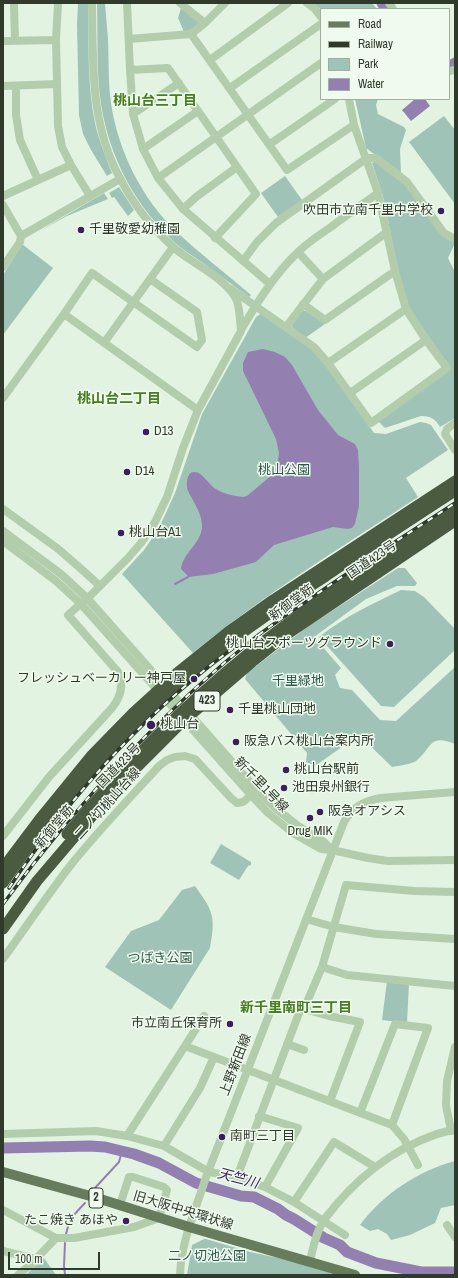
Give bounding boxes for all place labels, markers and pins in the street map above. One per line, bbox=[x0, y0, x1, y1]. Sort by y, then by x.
place label: 吹田市立南千里中学校 bbox=[303, 203, 433, 219]
marker: 吹田市立南千里中学校 bbox=[436, 206, 446, 216]
place label: 千里敬愛幼稚園 bbox=[89, 222, 180, 238]
marker: 千里敬愛幼稚園 bbox=[76, 225, 86, 235]
place label: D13 bbox=[154, 424, 174, 440]
marker: D13 bbox=[141, 427, 151, 437]
place label: D14 bbox=[135, 464, 155, 480]
marker: D14 bbox=[122, 467, 132, 477]
place label: 桃山台A1 bbox=[129, 525, 181, 541]
marker: 桃山台A1 bbox=[116, 528, 126, 538]
place label: 桃山台スポーツグラウンド bbox=[226, 636, 382, 652]
marker: 桃山台スポーツグラウンド bbox=[385, 639, 395, 649]
place label: フレッシュベーカリー神戸屋 bbox=[17, 671, 186, 687]
marker: フレッシュベーカリー神戸屋 bbox=[189, 674, 199, 684]
place label: 千里桃山団地 bbox=[238, 702, 316, 718]
marker: 千里桃山団地 bbox=[225, 705, 235, 715]
place label: 桃山台 bbox=[160, 717, 199, 733]
marker: 桃山台 bbox=[145, 719, 157, 731]
place label: 阪急バス桃山台案内所 bbox=[244, 734, 374, 750]
marker: 阪急バス桃山台案内所 bbox=[231, 737, 241, 747]
place label: 桃山台駅前 bbox=[294, 762, 359, 778]
marker: 桃山台駅前 bbox=[281, 765, 291, 775]
place label: 池田泉州銀行 bbox=[292, 780, 370, 796]
marker: 池田泉州銀行 bbox=[279, 783, 289, 793]
place label: 阪急オアシス bbox=[328, 804, 406, 820]
marker: 阪急オアシス bbox=[315, 807, 325, 817]
marker: Drug MIK bbox=[305, 813, 315, 823]
place label: Drug MIK bbox=[287, 824, 333, 840]
place label: 市立南丘保育所 bbox=[131, 1016, 222, 1032]
marker: 市立南丘保育所 bbox=[225, 1019, 235, 1029]
place label: 南町三丁目 bbox=[230, 1129, 295, 1145]
marker: 南町三丁目 bbox=[217, 1132, 227, 1142]
place label: たこ焼き あほや bbox=[24, 1213, 118, 1229]
marker: たこ焼き あほや bbox=[121, 1216, 131, 1226]

